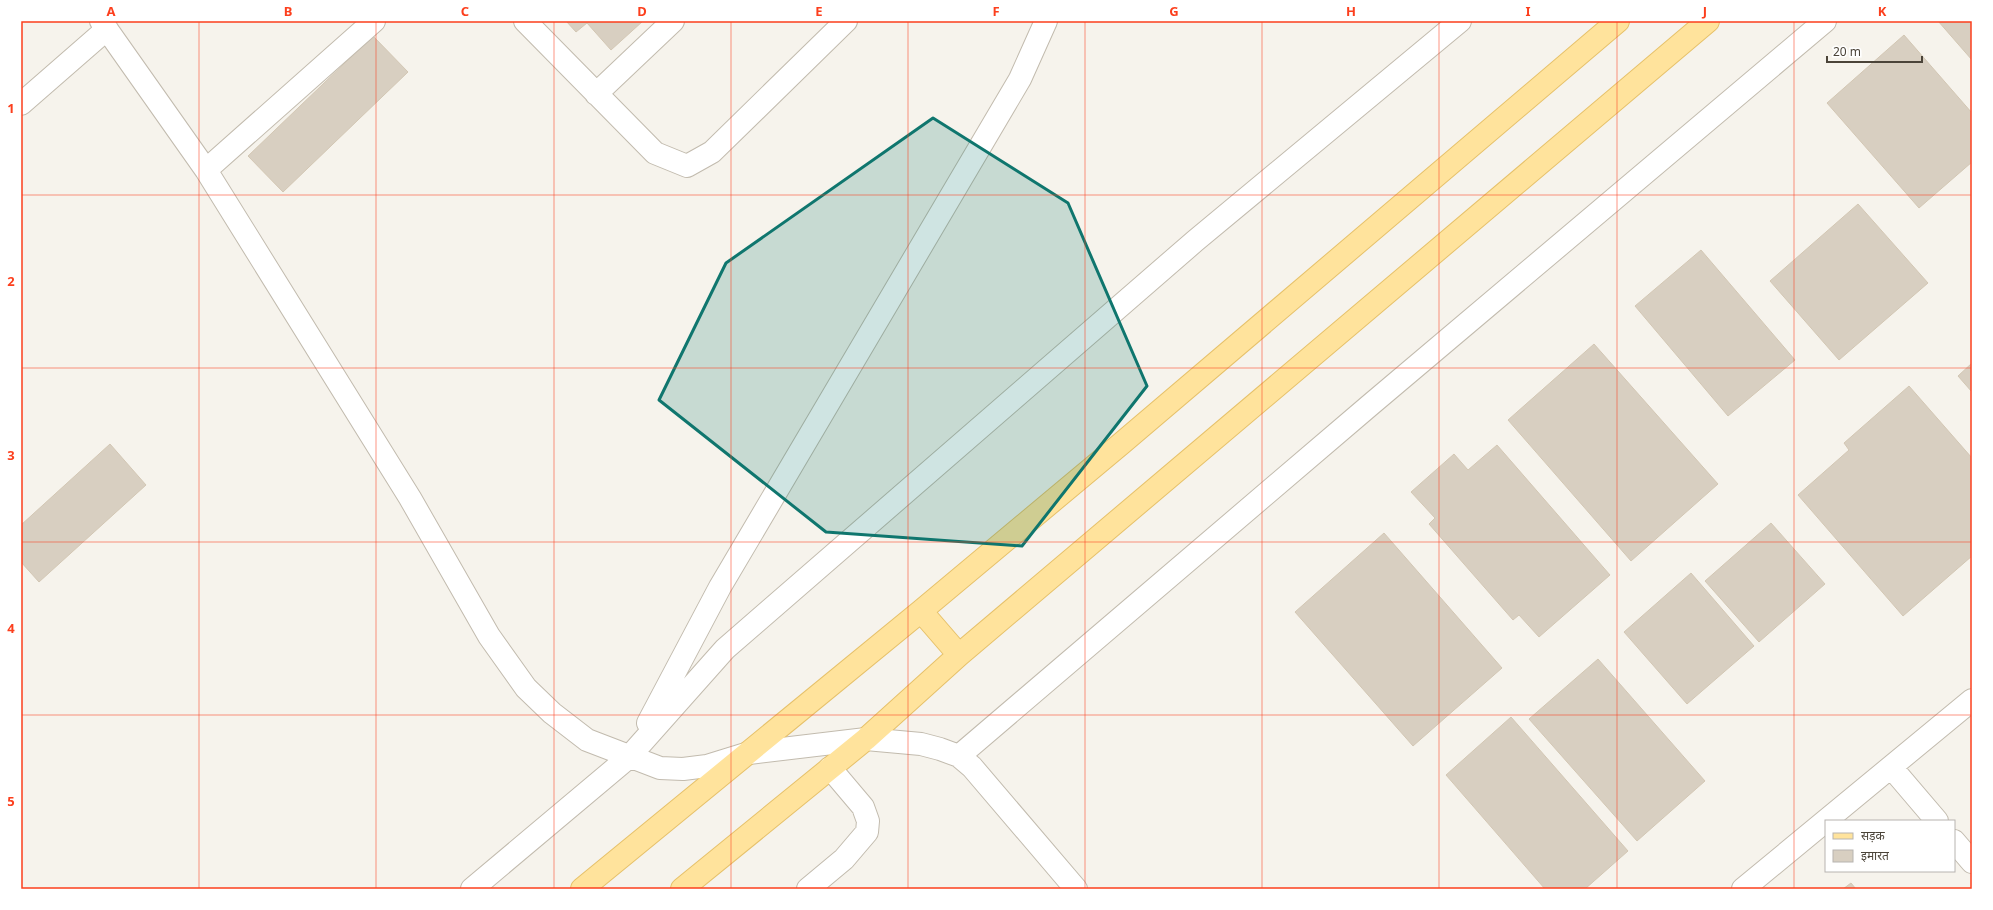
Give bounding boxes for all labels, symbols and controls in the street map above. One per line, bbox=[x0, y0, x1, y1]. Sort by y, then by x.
text: A bbox=[107, 2, 116, 20]
text: B bbox=[284, 2, 292, 20]
text: C bbox=[461, 2, 469, 20]
text: D bbox=[637, 2, 647, 20]
text: E bbox=[815, 2, 823, 20]
text: F bbox=[992, 2, 1000, 20]
text: G bbox=[1169, 2, 1179, 20]
text: H bbox=[1346, 2, 1356, 20]
text: I bbox=[1525, 2, 1531, 20]
text: J bbox=[1702, 2, 1707, 20]
text: K bbox=[1878, 2, 1887, 20]
scale bar bbox=[1827, 38, 1922, 64]
text: 20 m bbox=[1833, 43, 1861, 60]
text: 1 bbox=[7, 99, 15, 117]
text: 2 bbox=[7, 272, 15, 290]
text: 3 bbox=[7, 446, 15, 464]
text: 4 bbox=[7, 619, 15, 637]
text: 5 bbox=[7, 792, 15, 810]
legend bbox=[1825, 820, 1955, 872]
text: सड़क bbox=[1861, 827, 1886, 844]
text: इमारत bbox=[1861, 847, 1890, 864]

